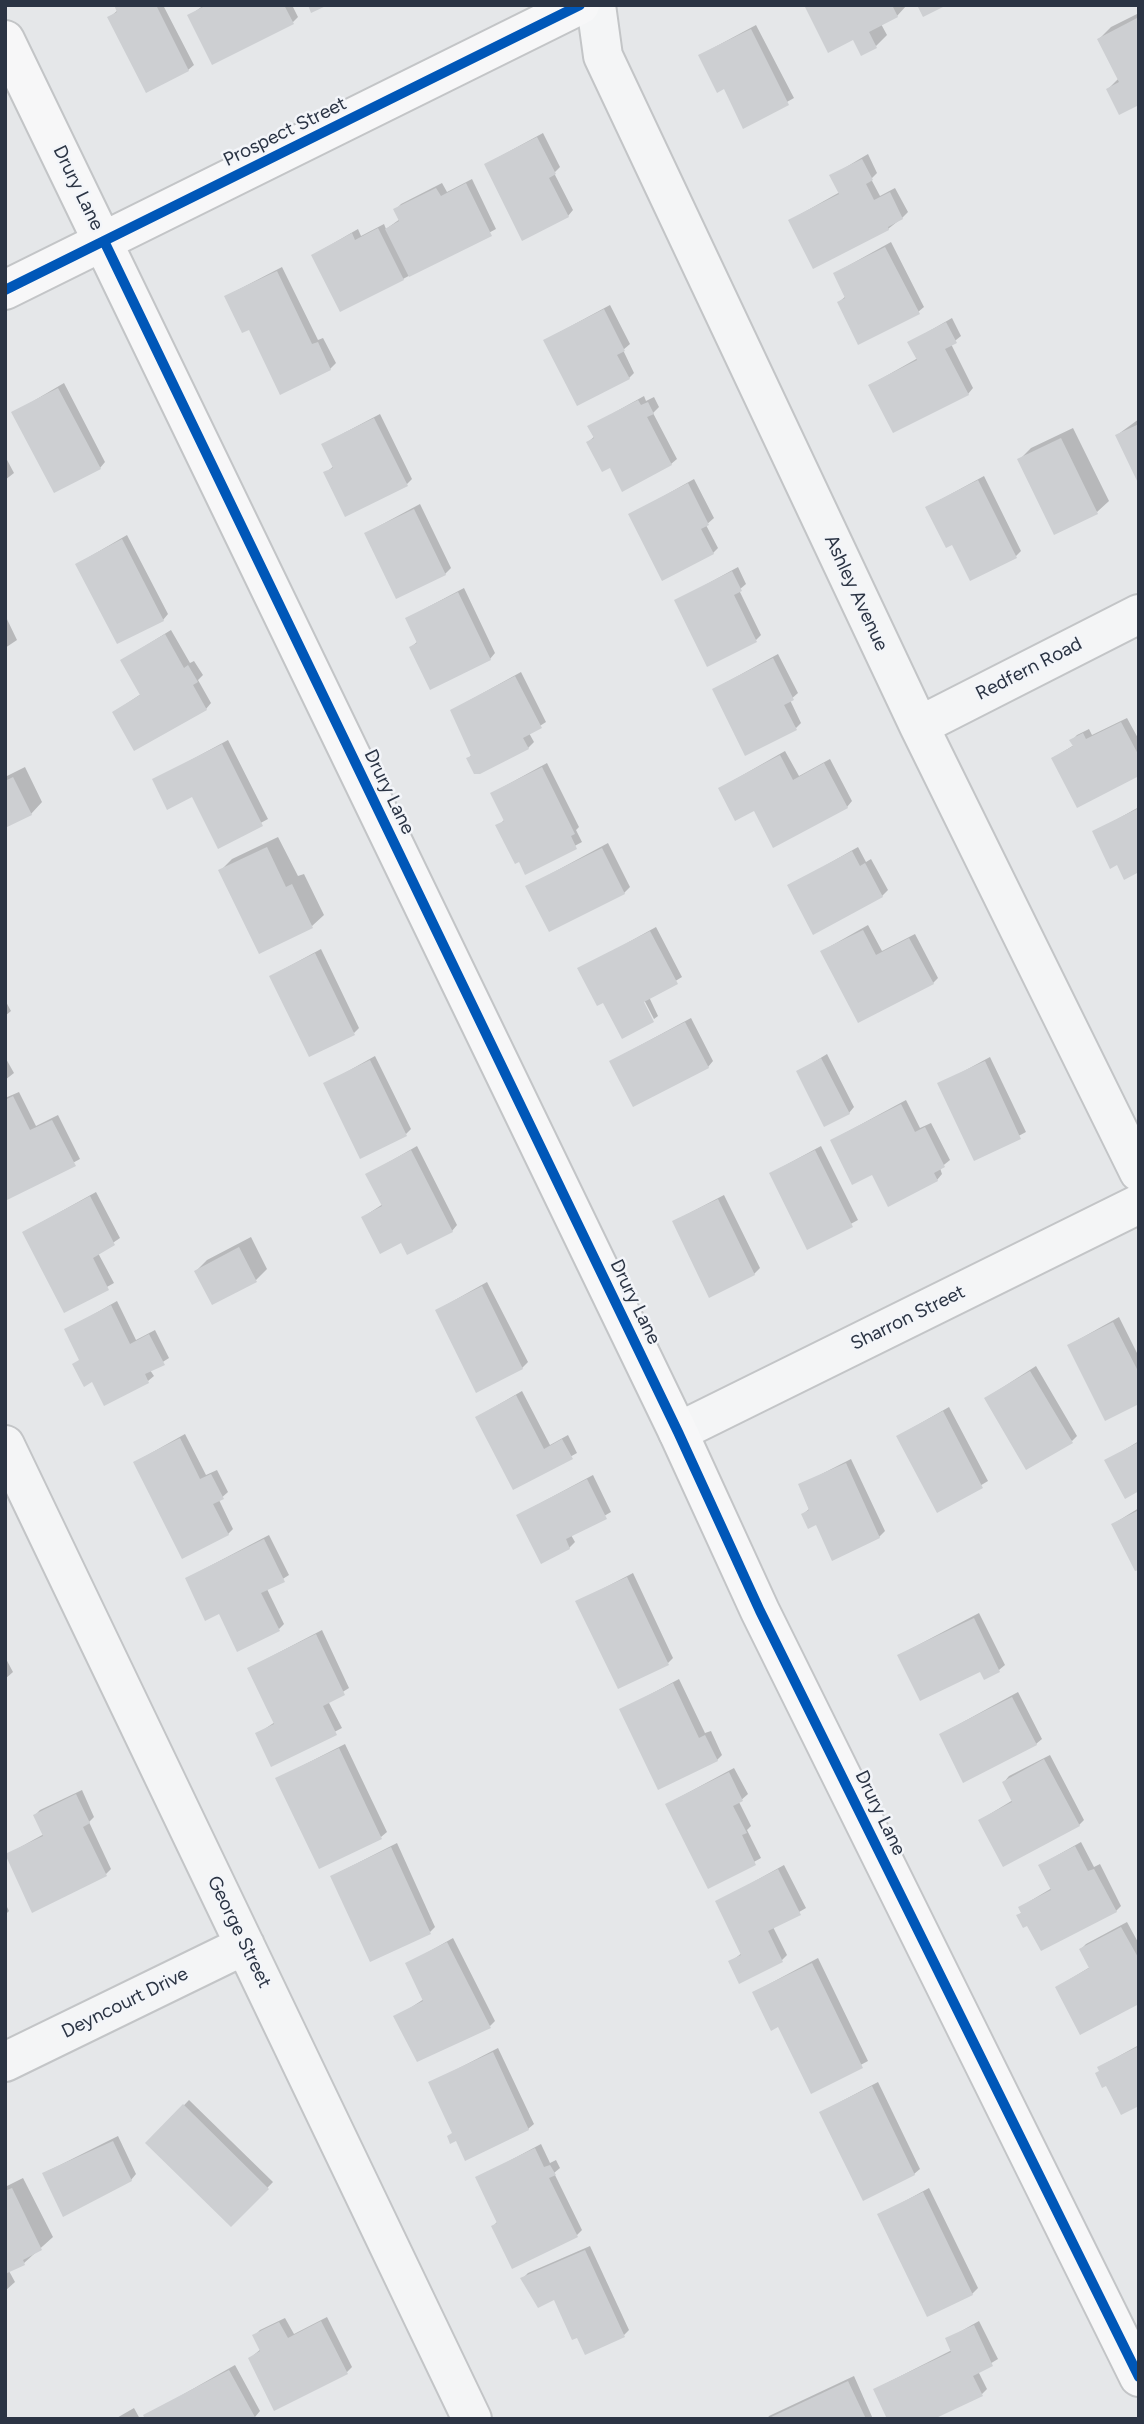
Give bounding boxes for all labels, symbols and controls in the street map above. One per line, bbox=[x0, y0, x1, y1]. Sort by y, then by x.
street label: Prospect Street bbox=[220, 92, 350, 172]
street label: Drury Lane bbox=[48, 142, 108, 234]
street label: Ashley Avenue bbox=[819, 531, 893, 655]
street label: Redfern Road bbox=[972, 632, 1086, 706]
street label: Drury Lane bbox=[359, 746, 419, 838]
street label: Drury Lane bbox=[605, 1256, 665, 1348]
street label: Sharron Street bbox=[847, 1281, 969, 1355]
street label: Drury Lane bbox=[850, 1767, 910, 1859]
street label: George Street bbox=[202, 1872, 276, 1992]
street label: Deyncourt Drive bbox=[58, 1963, 192, 2043]

